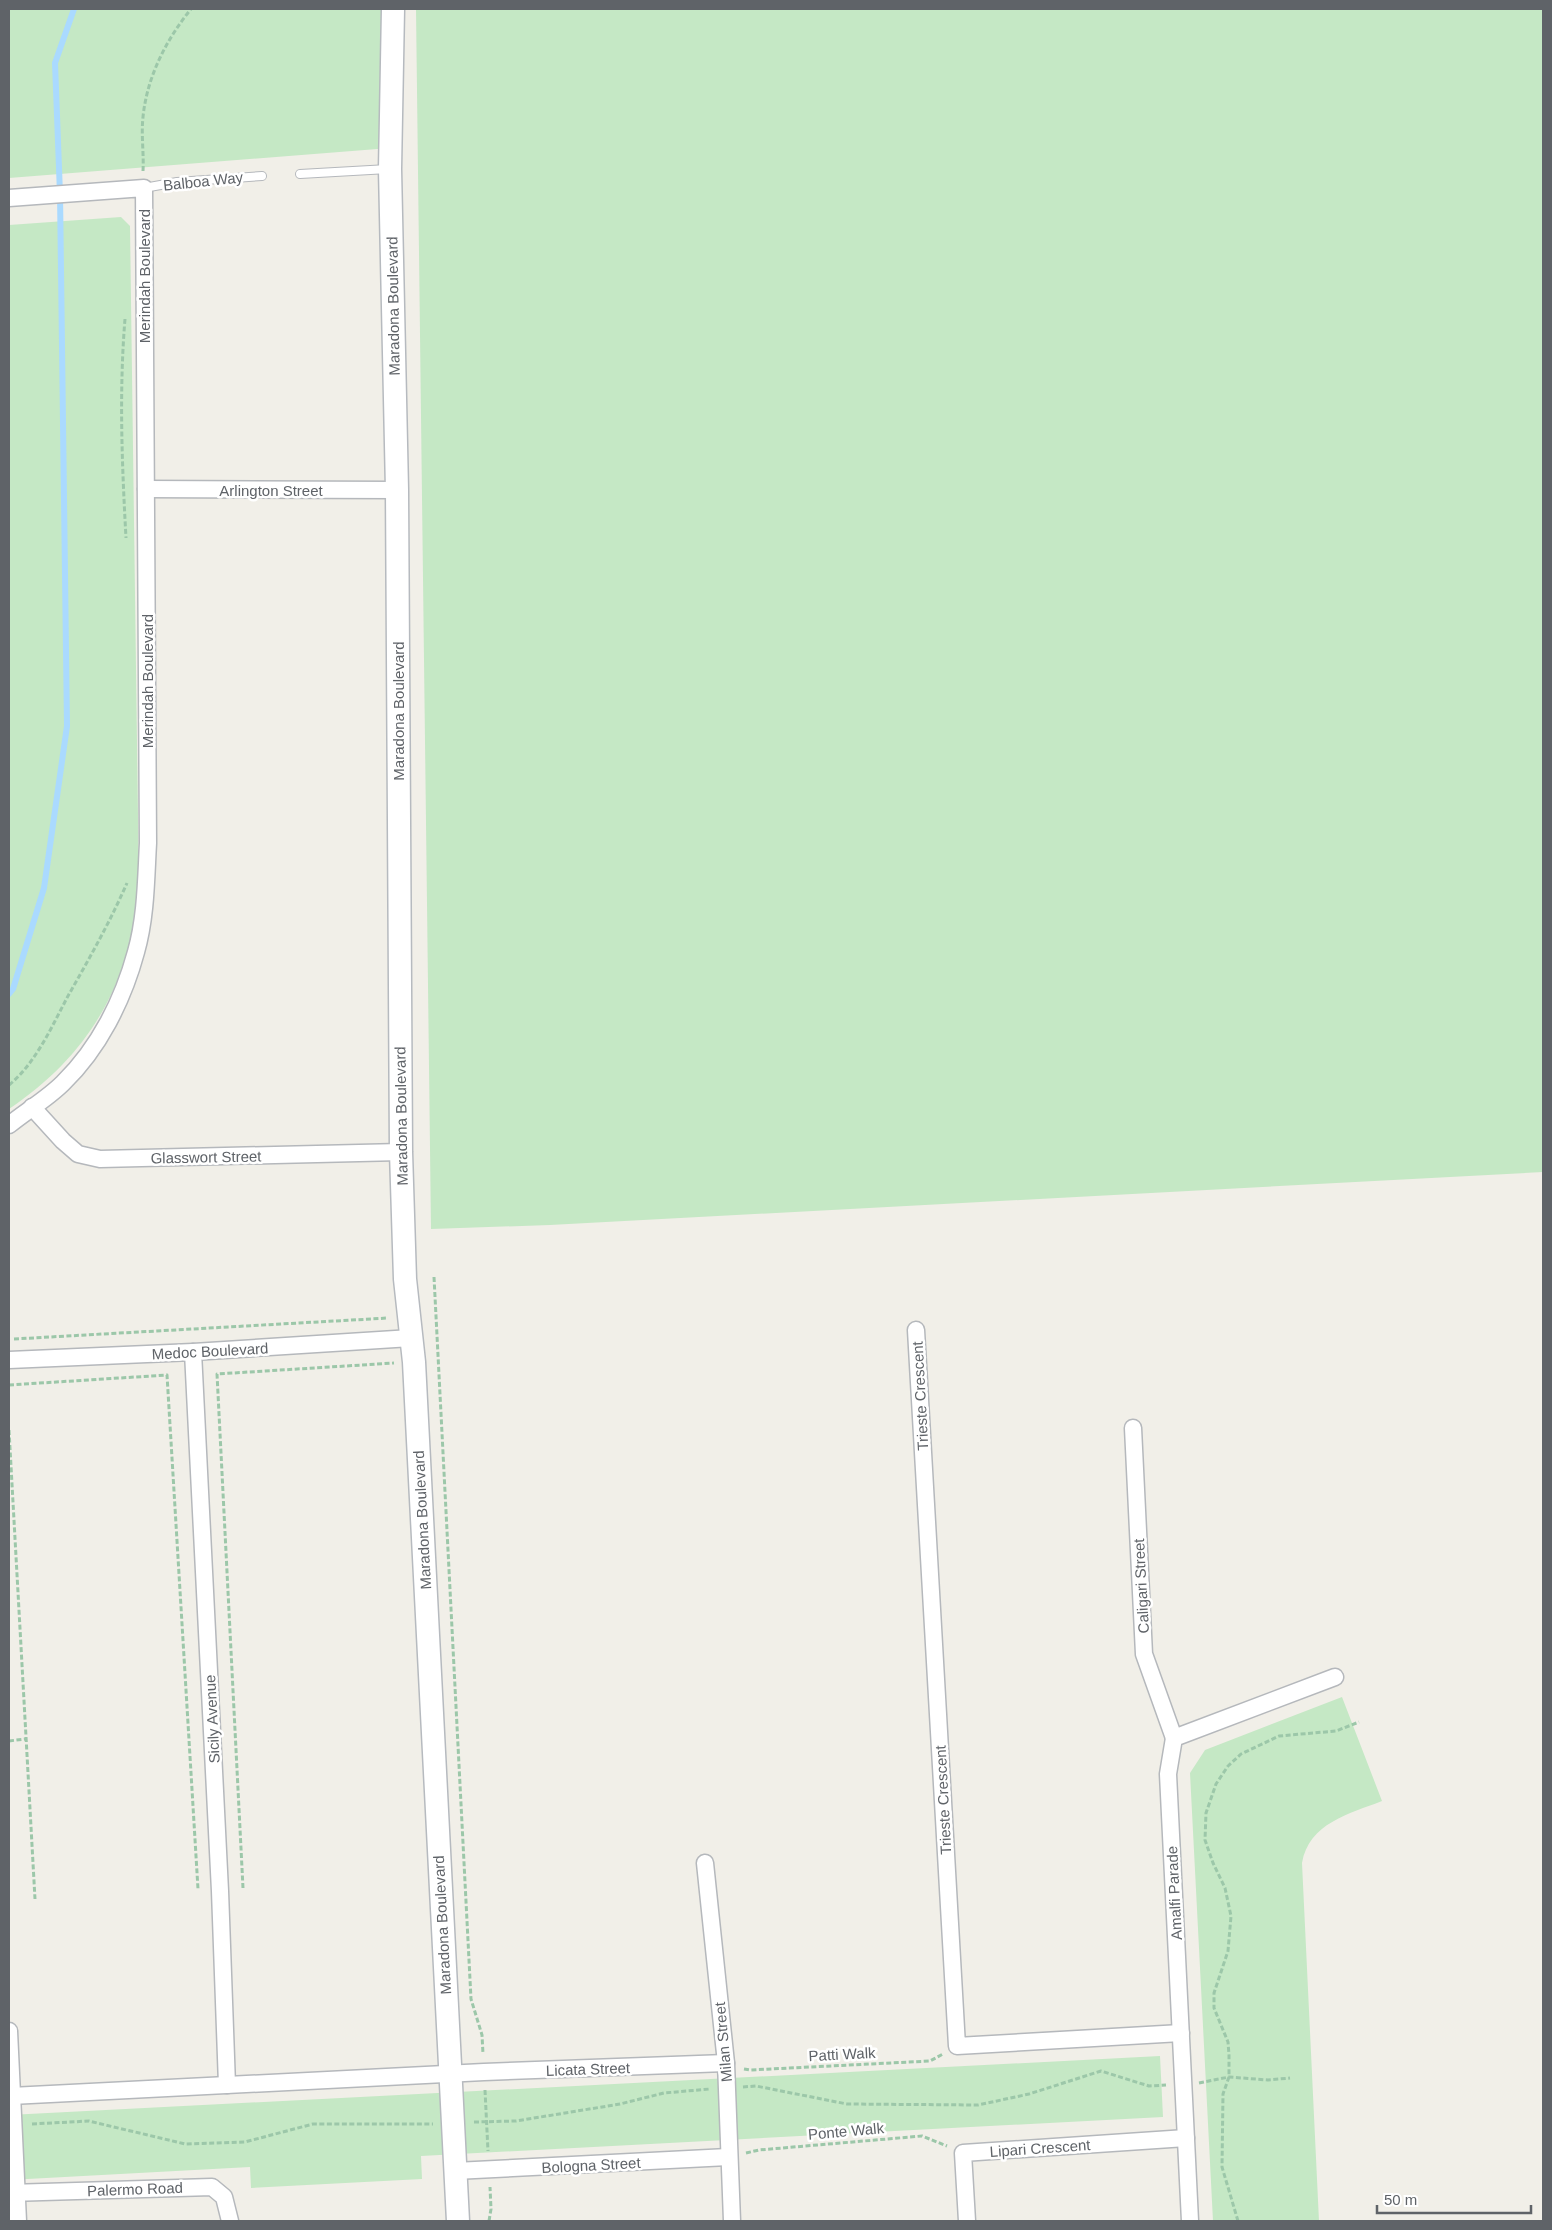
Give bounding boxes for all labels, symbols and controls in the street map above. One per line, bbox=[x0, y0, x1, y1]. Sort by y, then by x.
street label: Balboa Way bbox=[162, 168, 244, 194]
street label: Merindah Boulevard bbox=[136, 209, 153, 343]
street label: Maradona Boulevard bbox=[383, 236, 403, 376]
street label: Arlington Street bbox=[219, 482, 324, 499]
street label: Merindah Boulevard bbox=[139, 614, 156, 748]
street label: Maradona Boulevard bbox=[390, 641, 407, 781]
street label: Maradona Boulevard bbox=[391, 1046, 411, 1186]
street label: Glasswort Street bbox=[150, 1148, 262, 1166]
street label: Medoc Boulevard bbox=[151, 1339, 269, 1363]
street label: Trieste Crescent bbox=[909, 1340, 931, 1451]
street label: Maradona Boulevard bbox=[410, 1450, 434, 1590]
street label: Caligari Street bbox=[1130, 1537, 1152, 1634]
street label: Sicily Avenue bbox=[201, 1674, 223, 1764]
street label: Trieste Crescent bbox=[932, 1744, 954, 1855]
street label: Amalfi Parade bbox=[1163, 1846, 1185, 1940]
street label: Maradona Boulevard bbox=[430, 1855, 454, 1995]
street label: Milan Street bbox=[711, 2001, 735, 2083]
street label: Patti Walk bbox=[808, 2044, 876, 2064]
street label: Licata Street bbox=[546, 2059, 631, 2079]
street label: Ponte Walk bbox=[807, 2119, 885, 2143]
street label: Lipari Crescent bbox=[989, 2136, 1092, 2160]
street label: Bologna Street bbox=[541, 2154, 642, 2176]
street label: Palermo Road bbox=[87, 2179, 183, 2199]
scale bar bbox=[1377, 2182, 1531, 2214]
text: 50 m bbox=[1384, 2191, 1417, 2208]

